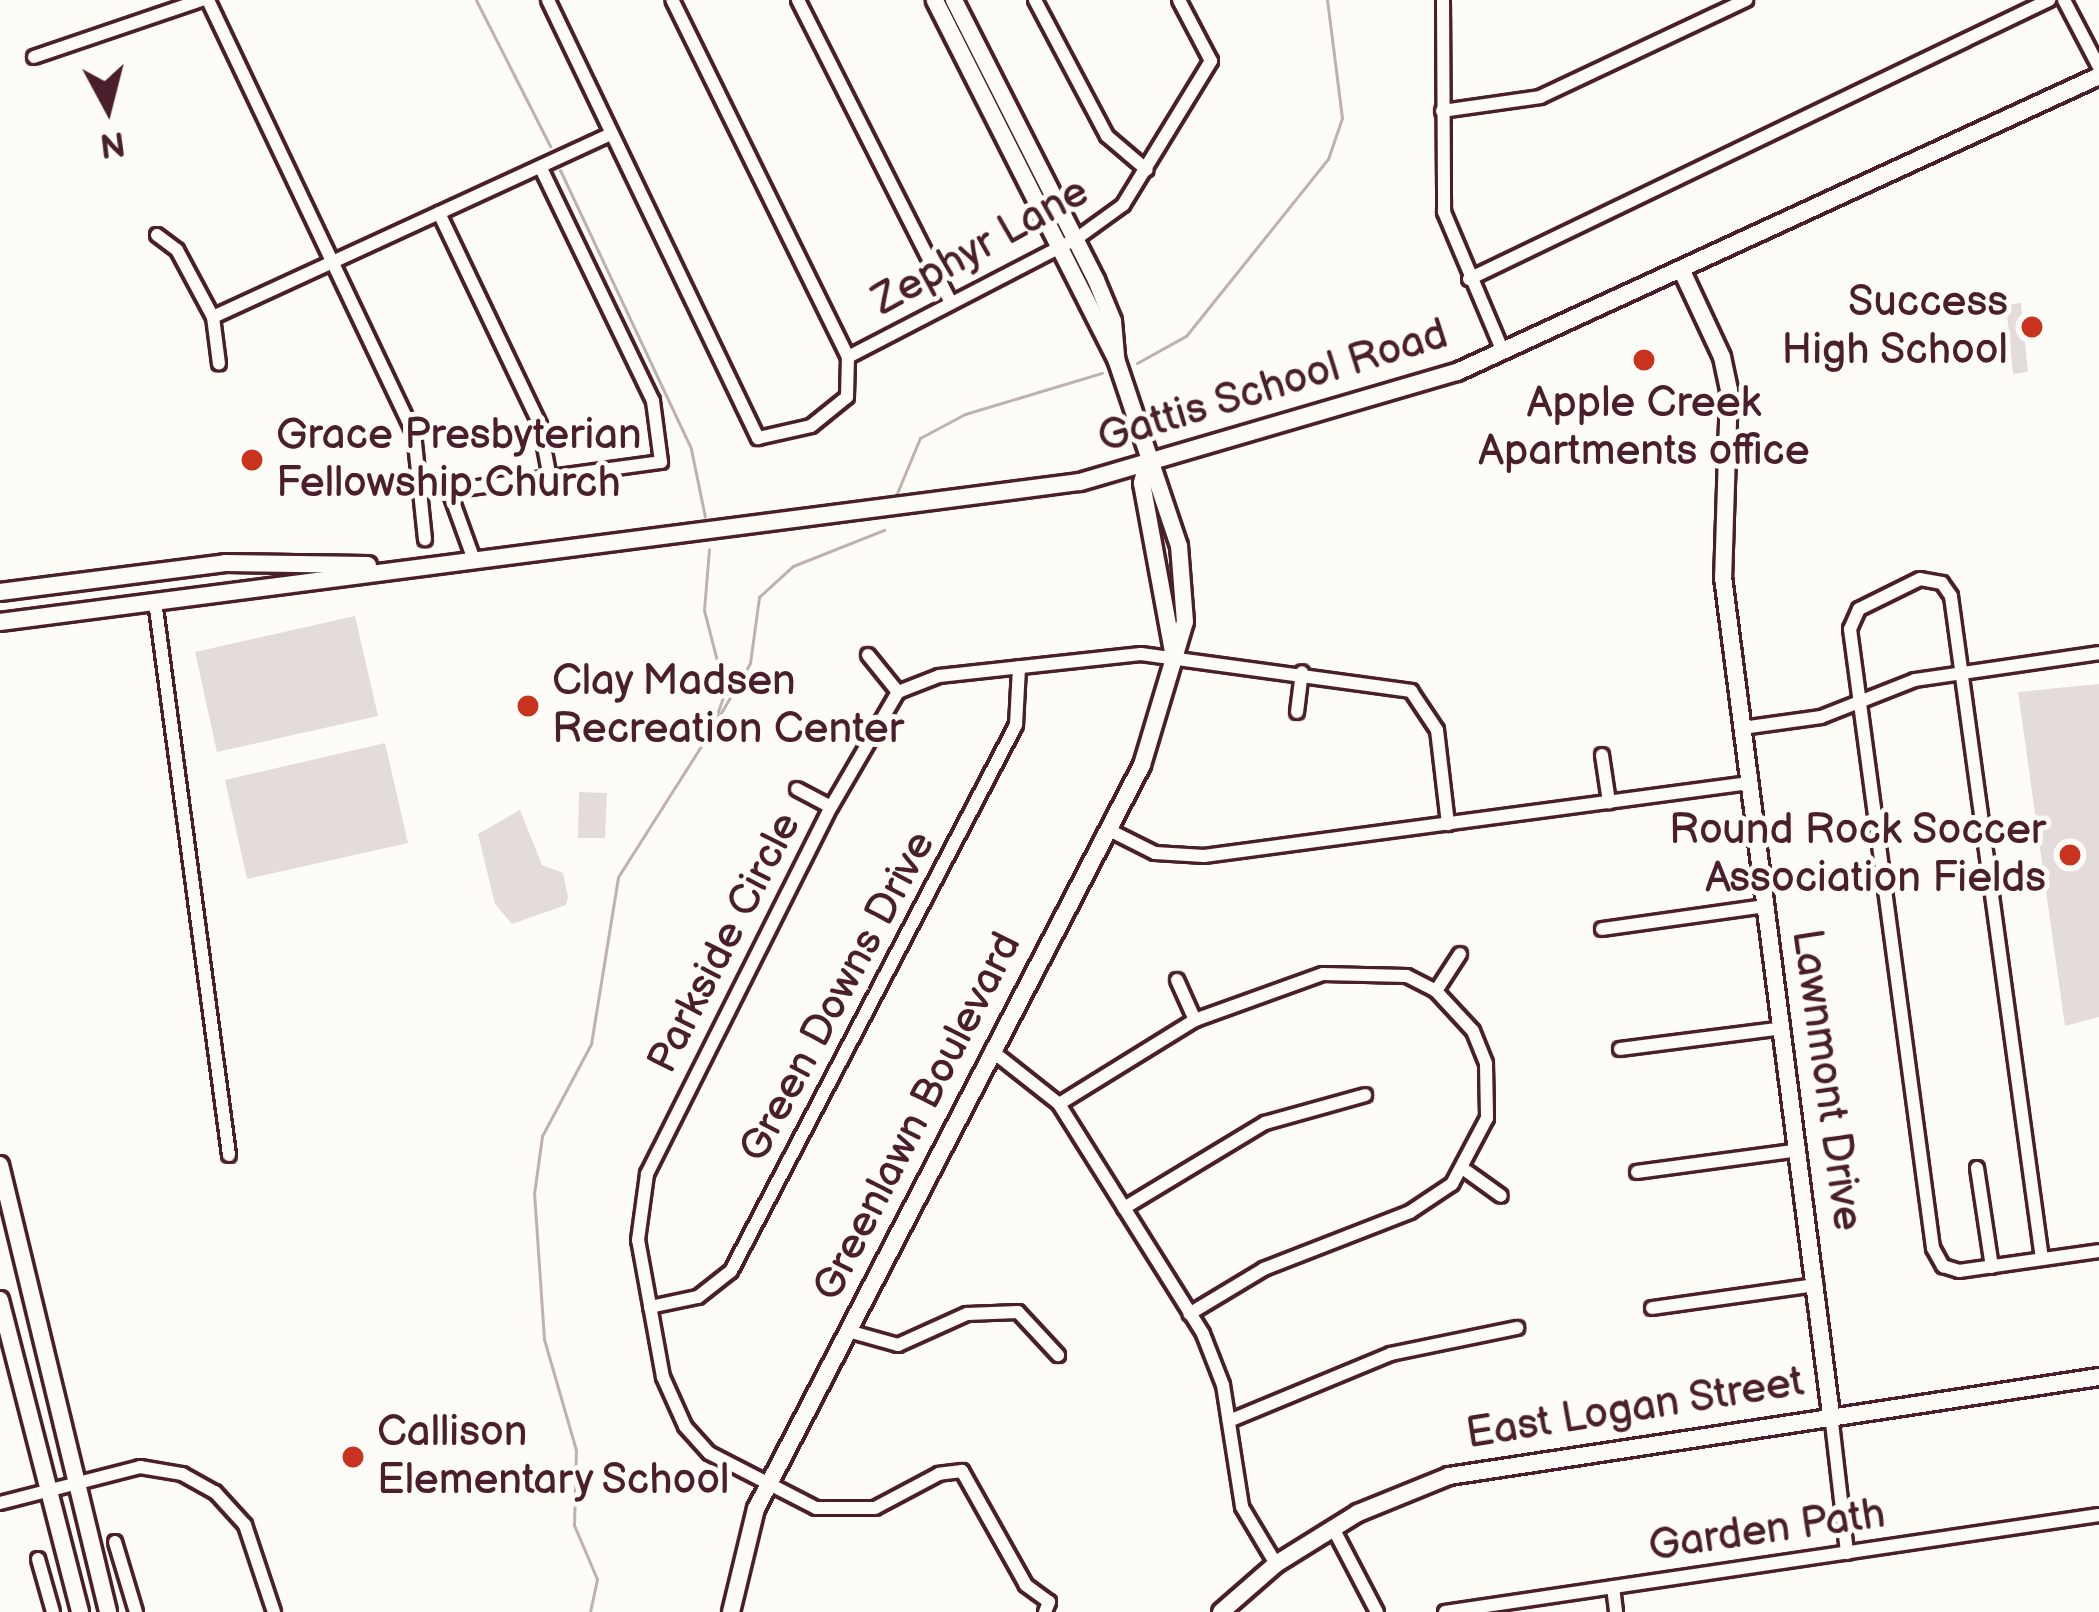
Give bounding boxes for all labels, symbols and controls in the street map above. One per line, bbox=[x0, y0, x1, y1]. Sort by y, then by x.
north arrow bbox=[48, 48, 168, 168]
text: N bbox=[98, 122, 127, 165]
street label: Zephyr Lane bbox=[864, 167, 1098, 327]
place label: Success High School bbox=[1781, 278, 2008, 376]
street label: Gattis School Road bbox=[1092, 310, 1454, 464]
marker: Success High School bbox=[2019, 314, 2045, 340]
marker: Apple Creek Apartments office bbox=[1631, 347, 1657, 373]
place label: Apple Creek Apartments office bbox=[1478, 379, 1810, 478]
place label: Grace Presbyterian Fellowship Church bbox=[276, 411, 642, 510]
marker: Grace Presbyterian Fellowship Church bbox=[239, 447, 265, 473]
place label: Clay Madsen Recreation Center bbox=[552, 657, 904, 756]
marker: Clay Madsen Recreation Center bbox=[515, 693, 541, 719]
street label: Parkside Circle bbox=[638, 804, 812, 1082]
place label: Round Rock Soccer Association Fields bbox=[1668, 806, 2046, 904]
street label: Green Downs Drive bbox=[730, 823, 946, 1171]
marker: Round Rock Soccer Association Fields bbox=[2057, 842, 2083, 868]
street label: Greenlawn Boulevard bbox=[803, 924, 1033, 1310]
street label: Lawnmont Drive bbox=[1780, 926, 1872, 1234]
street label: East Logan Street bbox=[1462, 1357, 1808, 1461]
place label: Callison Elementary School bbox=[377, 1408, 733, 1506]
marker: Callison Elementary School bbox=[340, 1444, 366, 1470]
street label: Garden Path bbox=[1646, 1489, 1888, 1573]

